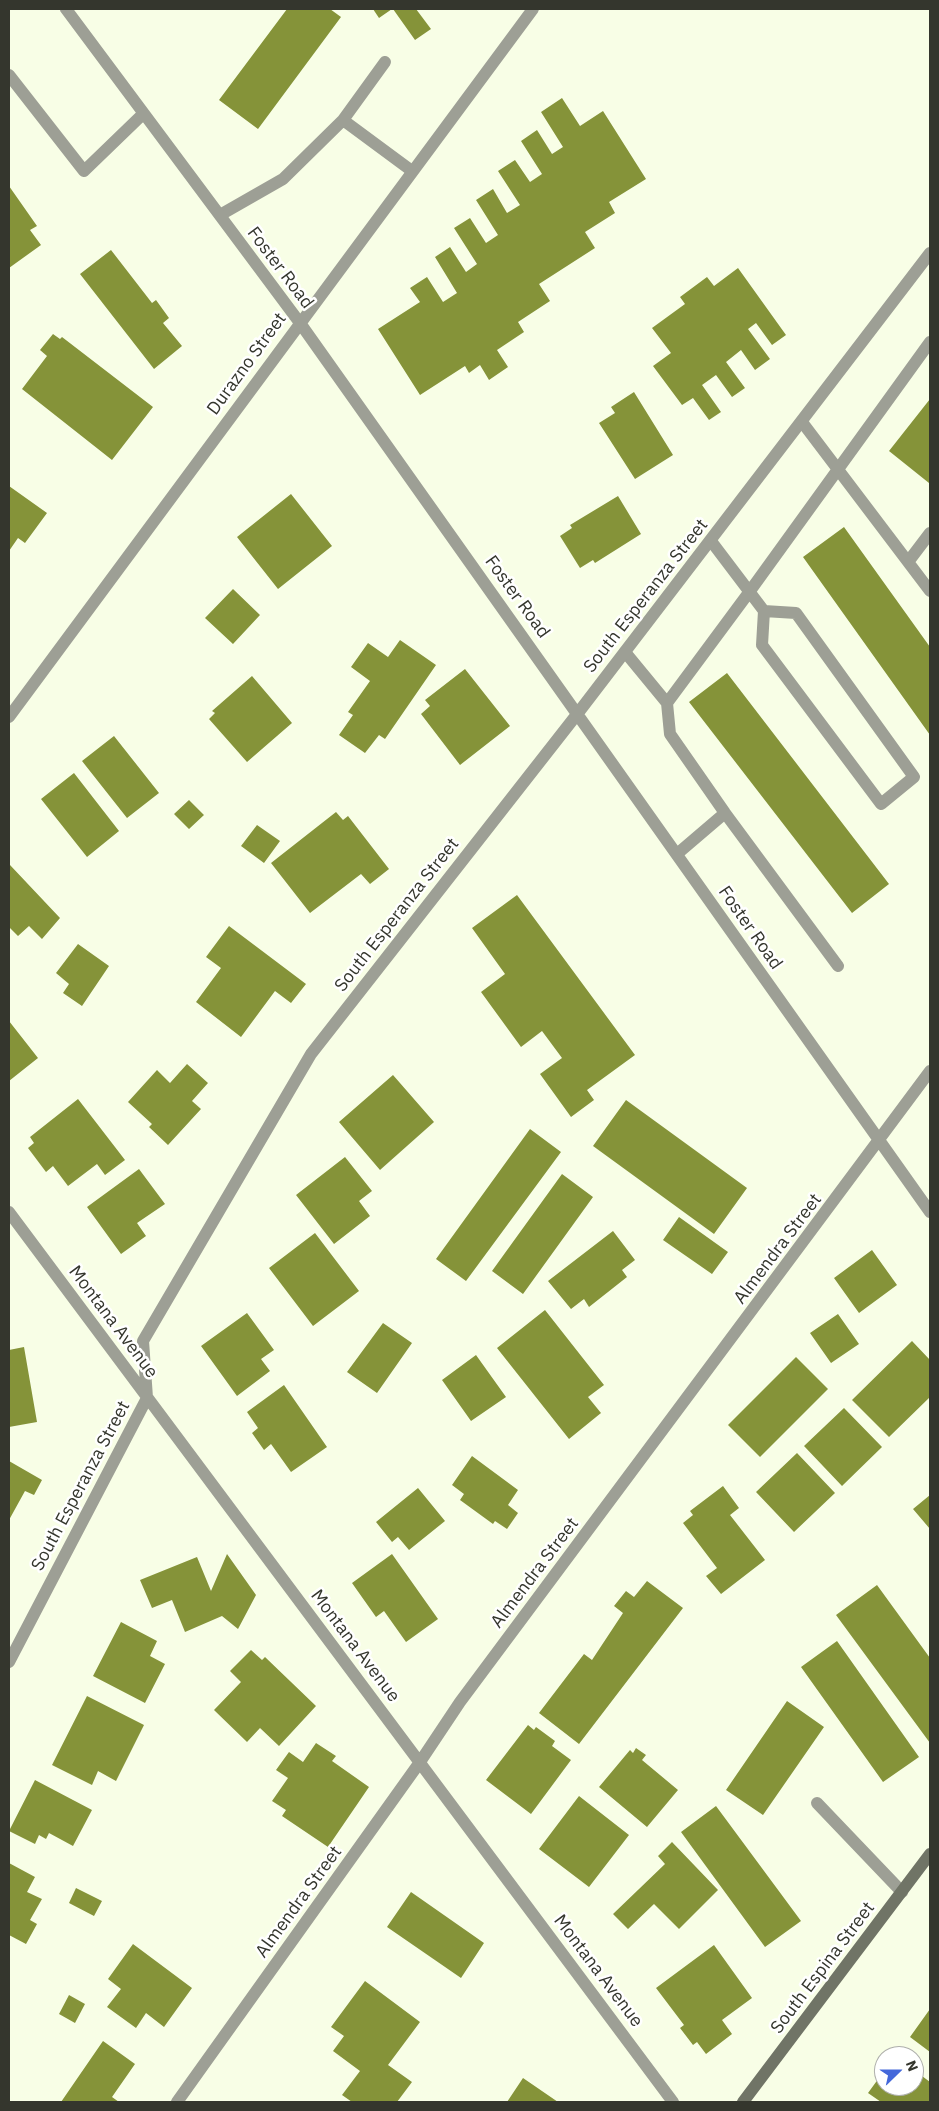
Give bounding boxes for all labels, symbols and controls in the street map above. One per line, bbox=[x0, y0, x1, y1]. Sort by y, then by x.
street label: Foster Road bbox=[242, 223, 318, 313]
street label: Durazno Street bbox=[203, 309, 291, 419]
street label: South Esperanza Street bbox=[579, 515, 713, 677]
street label: Foster Road bbox=[480, 552, 554, 642]
street label: South Esperanza Street bbox=[330, 834, 464, 996]
street label: Foster Road bbox=[713, 882, 787, 974]
street label: Almendra Street bbox=[730, 1190, 826, 1308]
street label: Montana Avenue bbox=[64, 1262, 162, 1382]
street label: South Esperanza Street bbox=[27, 1397, 135, 1575]
street label: Almendra Street bbox=[487, 1514, 583, 1632]
street label: Montana Avenue bbox=[306, 1586, 404, 1706]
street label: Almendra Street bbox=[251, 1842, 347, 1962]
street label: South Espina Street bbox=[766, 1898, 880, 2038]
street label: Montana Avenue bbox=[549, 1911, 647, 2031]
north arrow bbox=[874, 2046, 924, 2096]
text: N bbox=[902, 2058, 922, 2074]

